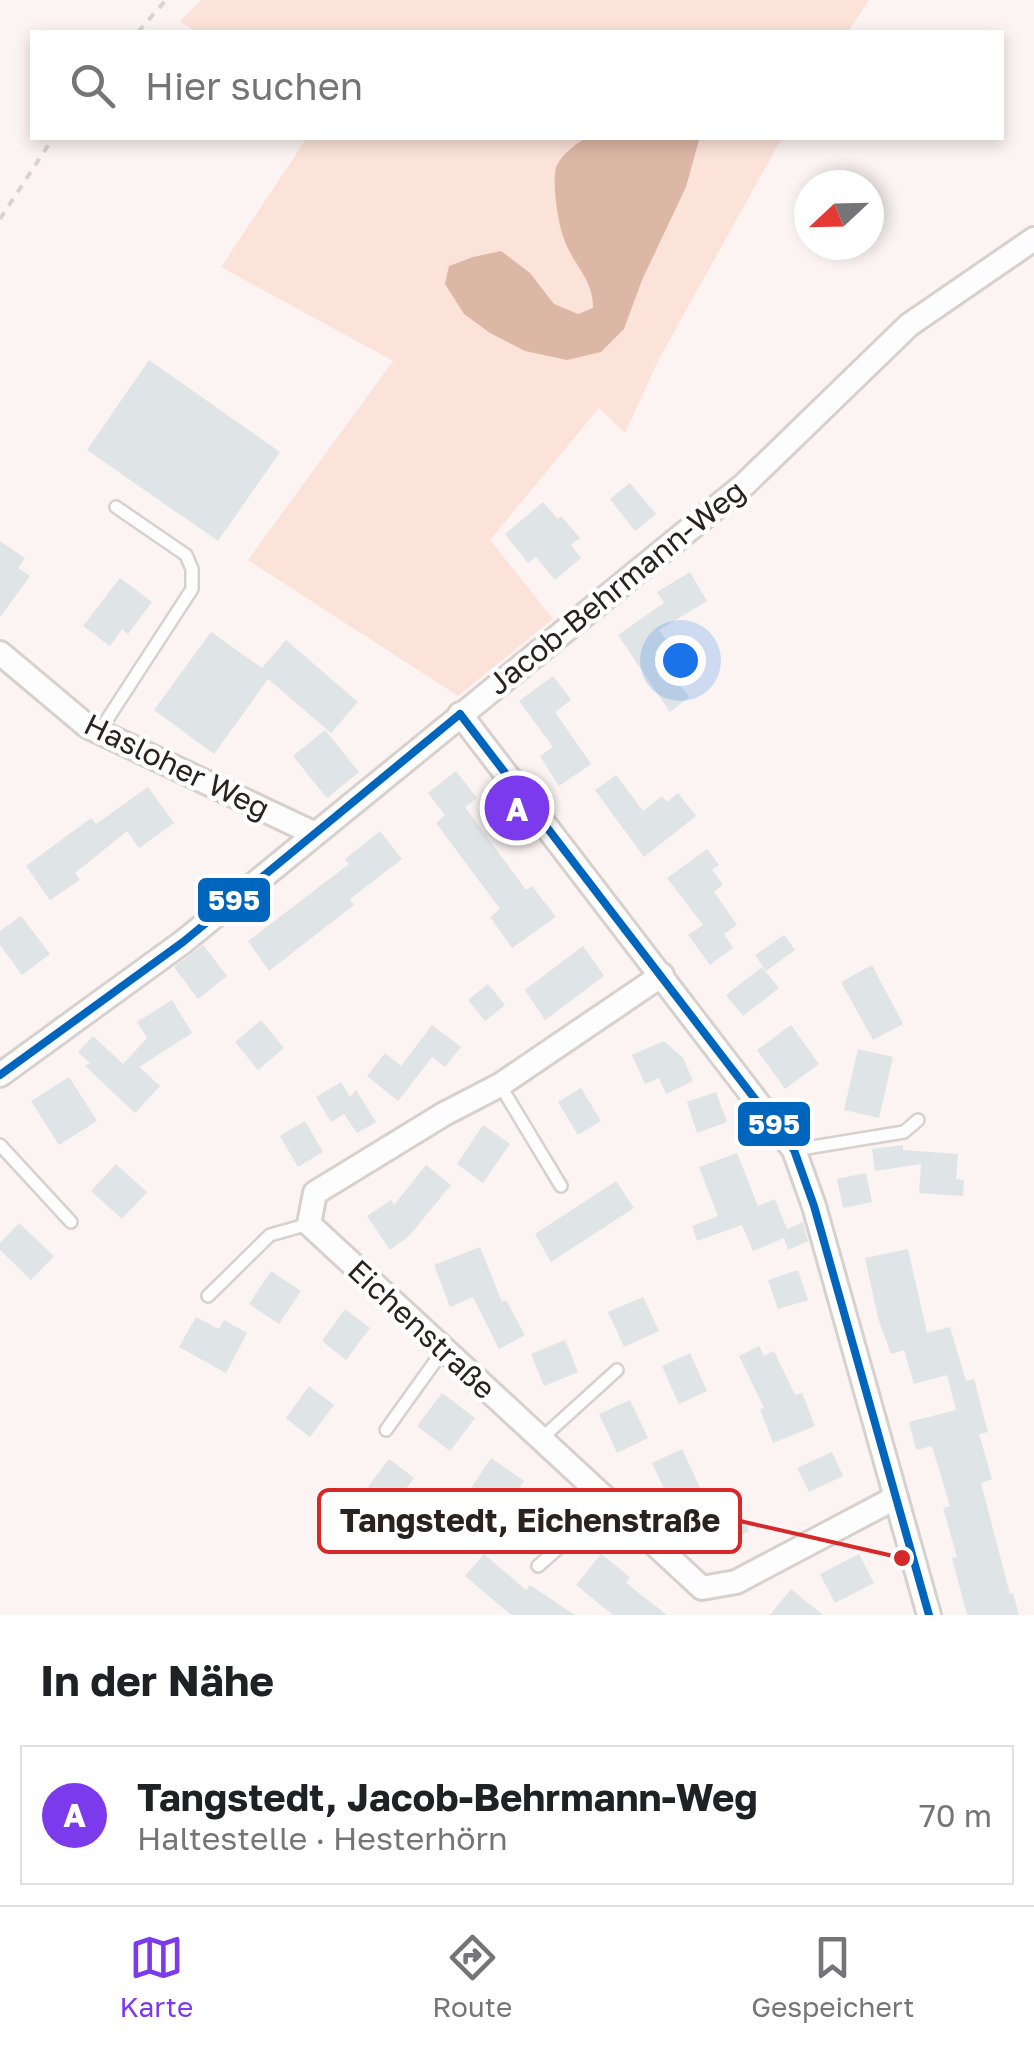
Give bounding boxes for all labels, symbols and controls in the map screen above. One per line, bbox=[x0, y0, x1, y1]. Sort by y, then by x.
search box bbox=[30, 30, 1004, 140]
icon: search bbox=[65, 58, 120, 113]
text: Hier suchen bbox=[145, 63, 363, 108]
north arrow bbox=[794, 170, 884, 260]
street label: Jacob-Behrmann-Weg bbox=[480, 472, 752, 702]
your location bbox=[655, 635, 706, 686]
street label: Hasloher Weg bbox=[79, 706, 275, 826]
pin: A bbox=[484, 770, 550, 846]
line badge: 595 bbox=[196, 876, 272, 924]
text: 595 bbox=[208, 883, 260, 916]
line badge: 595 bbox=[736, 1100, 812, 1148]
text: 595 bbox=[748, 1107, 800, 1140]
street label: Eichenstraße bbox=[341, 1252, 503, 1406]
callout: Tangstedt, Eichenstraße bbox=[319, 1490, 740, 1552]
text: Tangstedt, Eichenstraße bbox=[340, 1501, 720, 1539]
text: In der Nähe bbox=[40, 1655, 274, 1705]
text: Tangstedt, Jacob-Behrmann-Weg bbox=[137, 1774, 758, 1819]
text: A bbox=[63, 1796, 86, 1834]
text: 70 m bbox=[919, 1796, 992, 1834]
text: Haltestelle · Hesterhörn bbox=[137, 1819, 508, 1857]
tab: Karte bbox=[120, 1930, 193, 2023]
tab: Route bbox=[432, 1930, 512, 2023]
tab: Gespeichert bbox=[751, 1930, 914, 2023]

